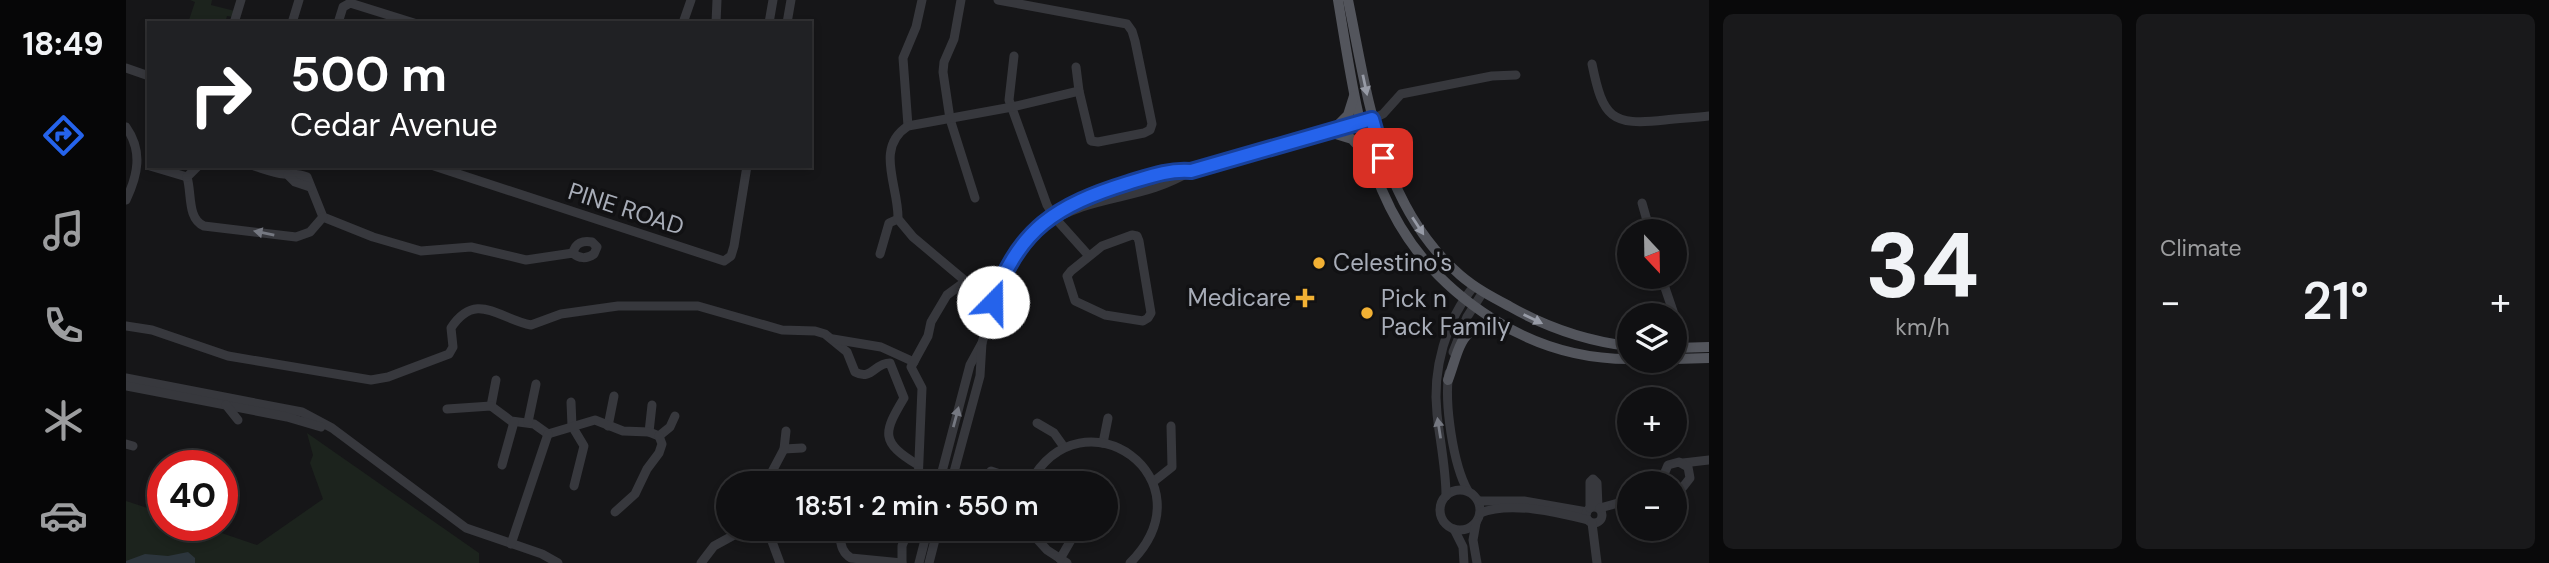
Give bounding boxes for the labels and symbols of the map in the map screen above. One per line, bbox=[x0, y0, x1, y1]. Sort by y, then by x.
one-way arrow bbox=[1360, 74, 1371, 96]
pin bbox=[1353, 128, 1413, 188]
street label: PINE ROAD bbox=[564, 175, 688, 242]
one-way arrow bbox=[1411, 217, 1424, 236]
north arrow bbox=[1617, 219, 1687, 289]
one-way arrow bbox=[252, 227, 274, 238]
place label: Celestino's bbox=[1333, 247, 1452, 278]
marker: Celestino's bbox=[1311, 255, 1327, 271]
position arrow bbox=[956, 265, 1030, 339]
place label: Medicare bbox=[1188, 282, 1291, 313]
place label: Pick n Pack Family bbox=[1381, 283, 1511, 342]
marker: Medicare bbox=[1297, 290, 1313, 306]
marker: Pick n Pack Family bbox=[1359, 305, 1375, 321]
one-way arrow bbox=[1523, 313, 1543, 324]
one-way arrow bbox=[951, 406, 962, 428]
one-way arrow bbox=[1433, 417, 1444, 439]
speed limit sign: 40 bbox=[147, 450, 238, 541]

